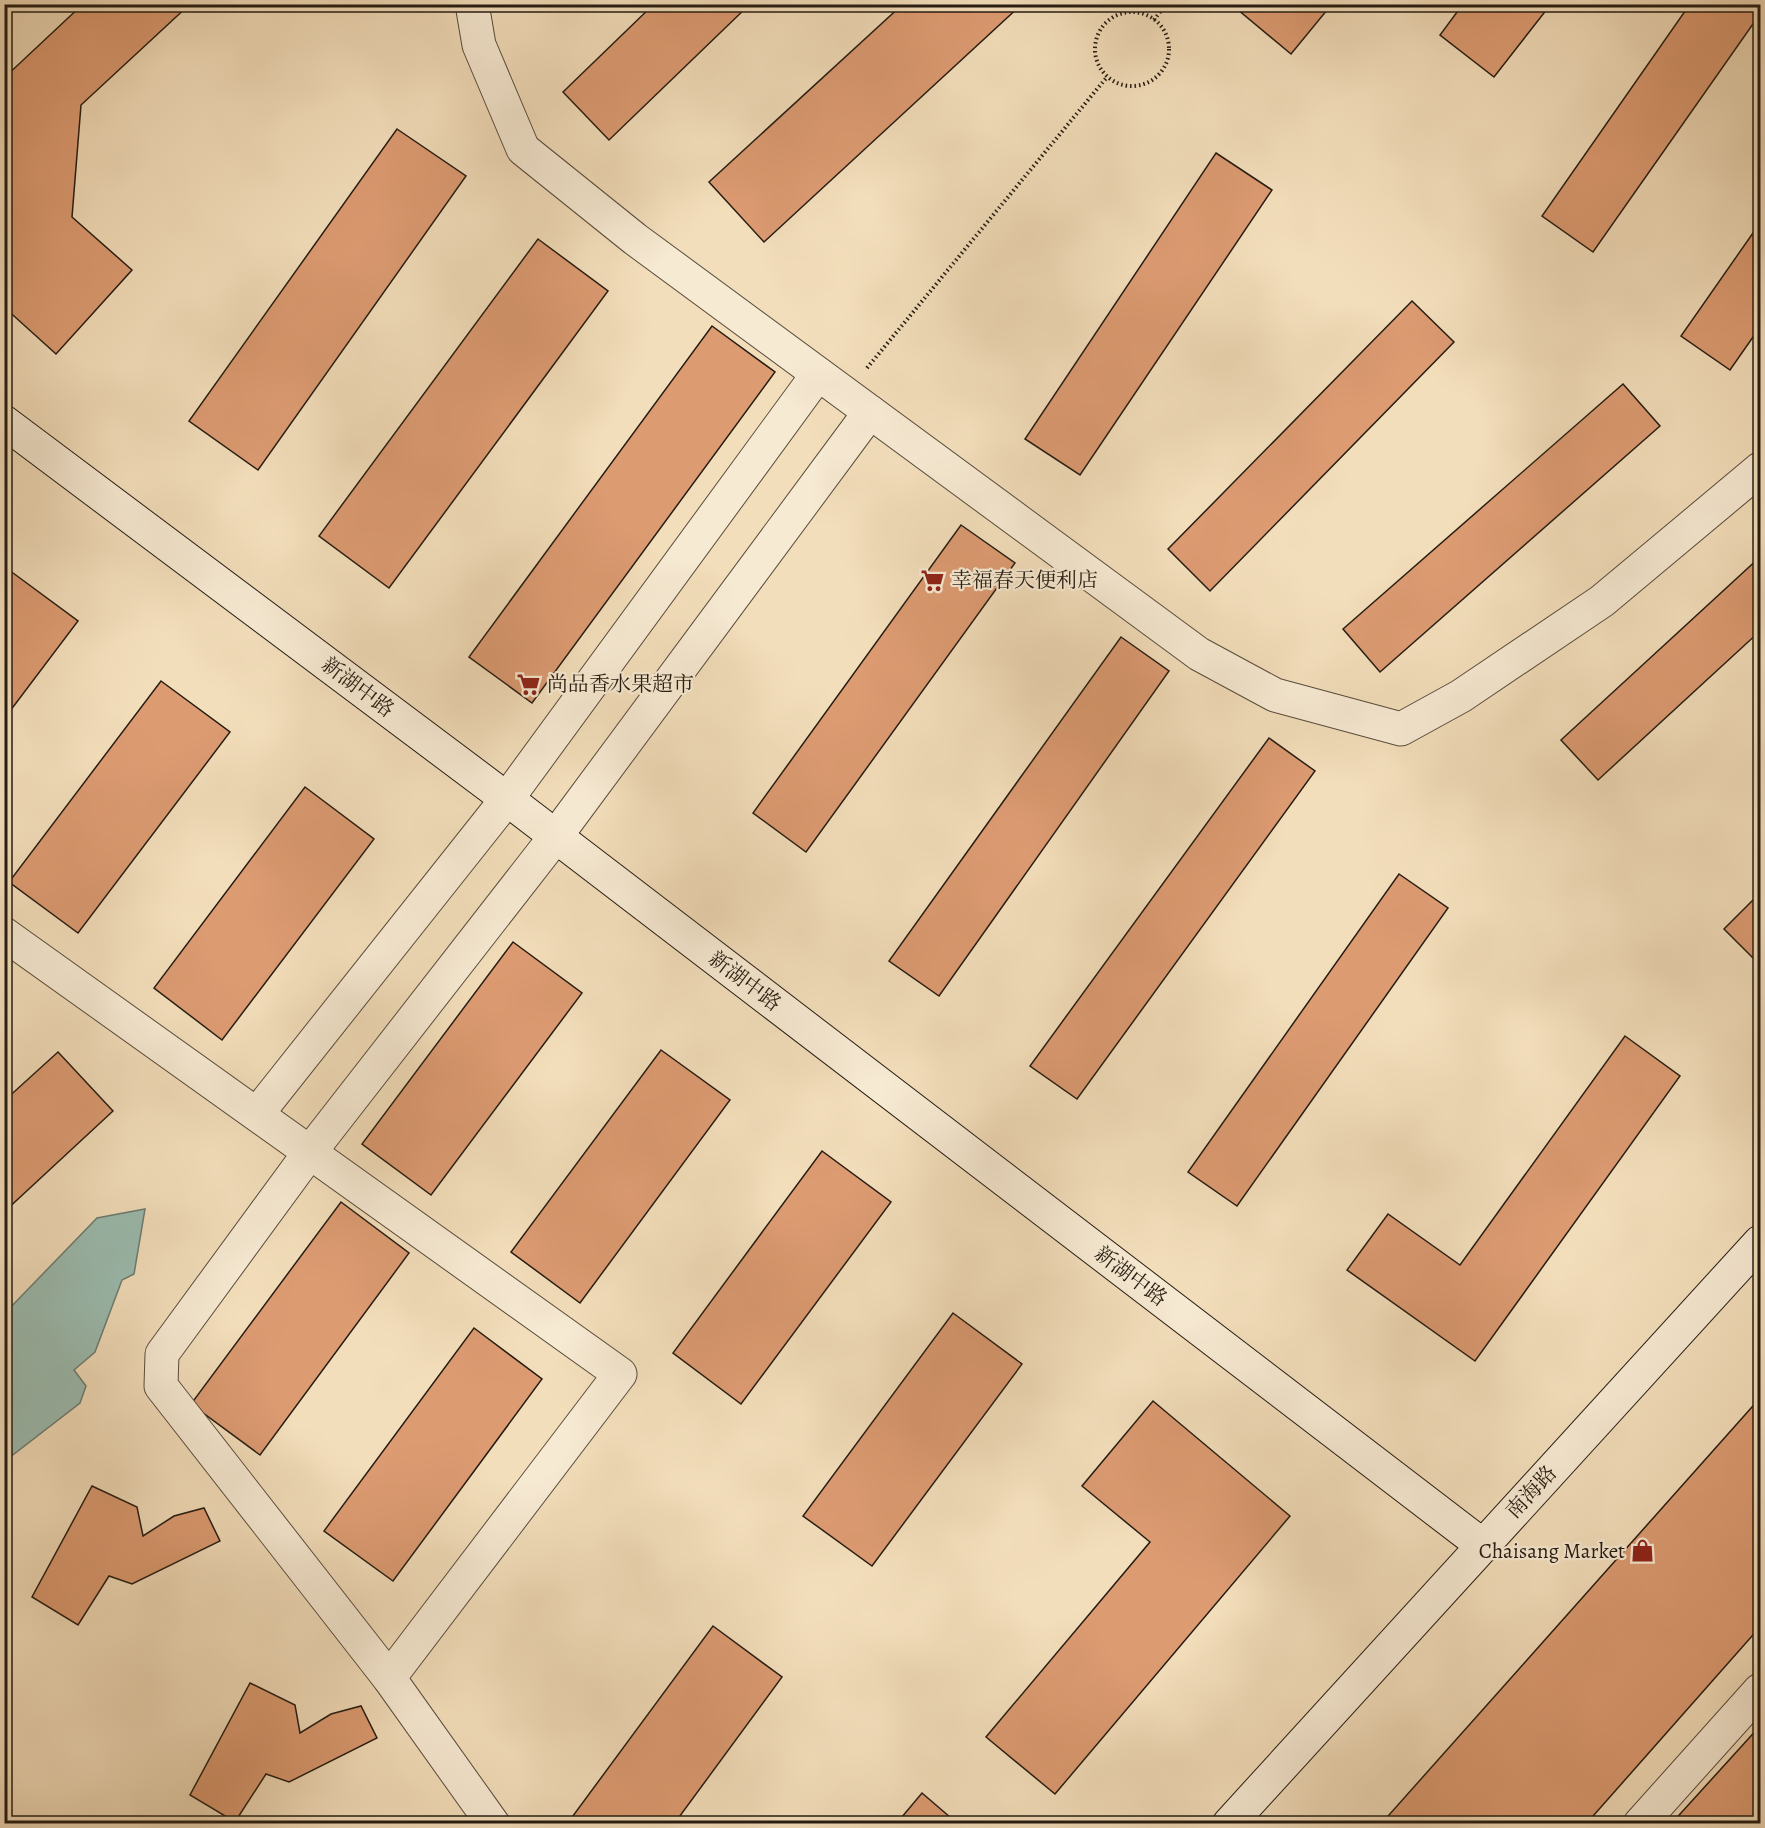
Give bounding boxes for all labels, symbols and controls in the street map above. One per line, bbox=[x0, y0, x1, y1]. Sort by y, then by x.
place label: 幸福春天便利店 bbox=[951, 566, 1098, 594]
supermarket icon: 幸福春天便利店 bbox=[920, 567, 946, 593]
street label: 新湖中路 bbox=[316, 651, 400, 723]
place label: 尚品香水果超市 bbox=[547, 670, 694, 698]
supermarket icon: 尚品香水果超市 bbox=[516, 671, 542, 697]
street label: 新湖中路 bbox=[703, 945, 787, 1017]
street label: 新湖中路 bbox=[1089, 1240, 1173, 1312]
street label: 南海路 bbox=[1499, 1459, 1563, 1525]
place label: Chaisang Market bbox=[1479, 1537, 1625, 1565]
shop icon: Chaisang Market bbox=[1630, 1538, 1656, 1564]

